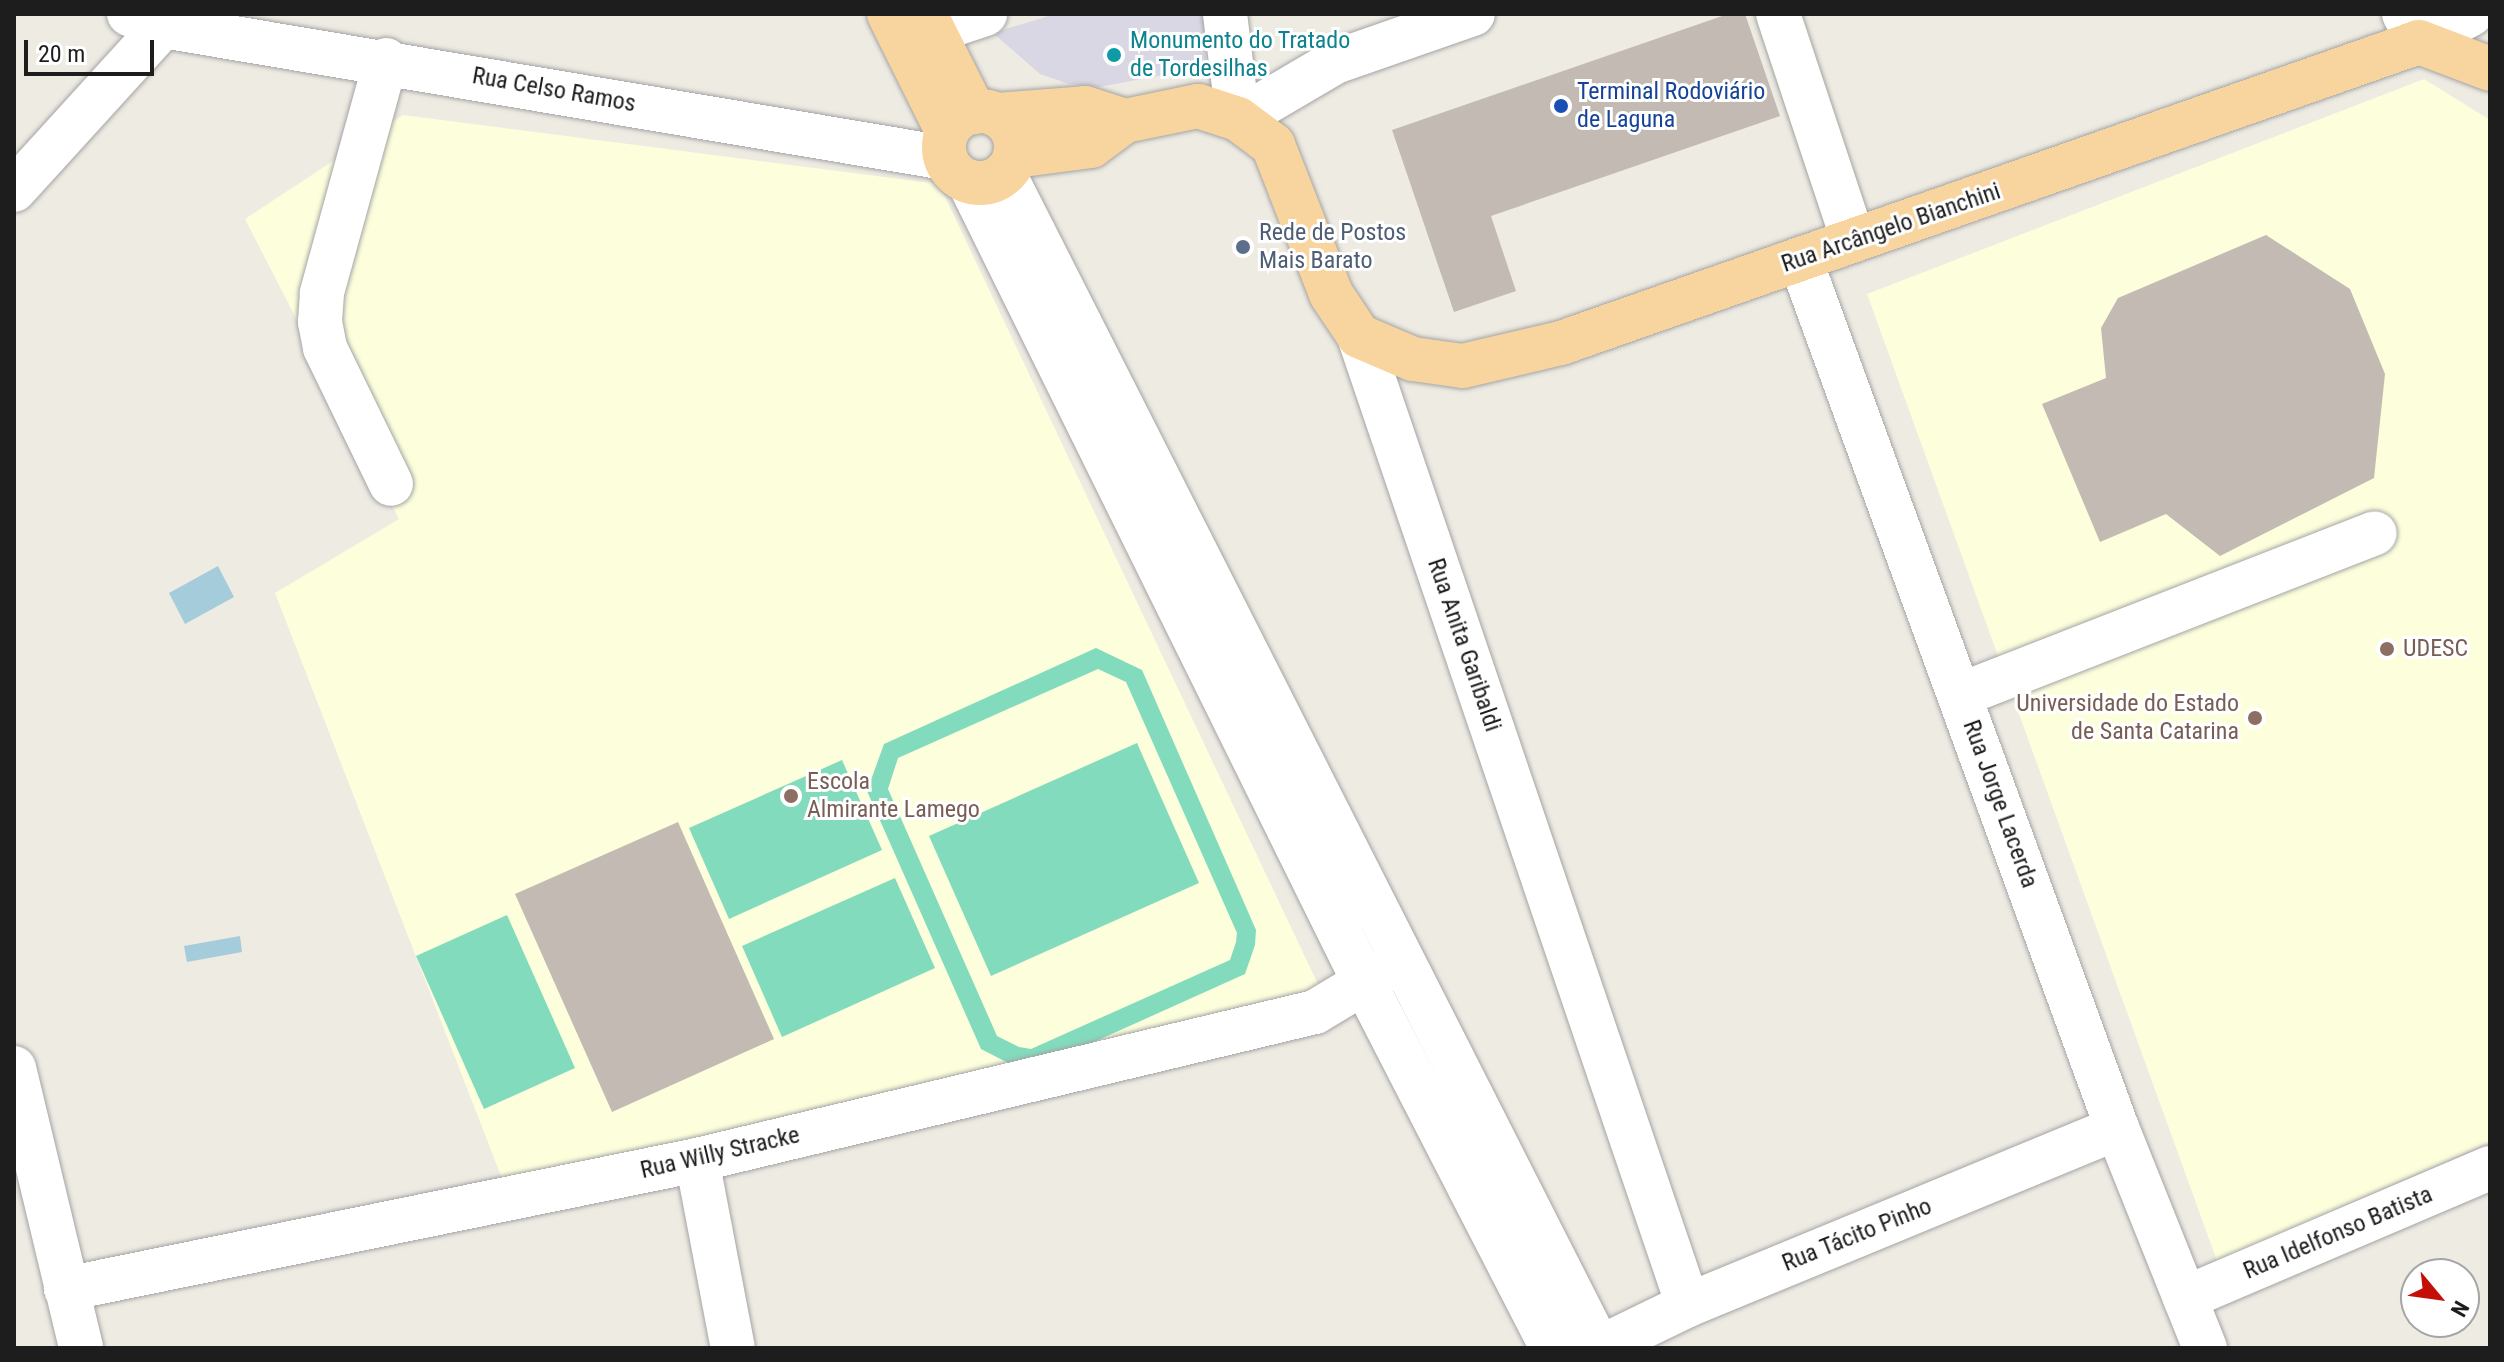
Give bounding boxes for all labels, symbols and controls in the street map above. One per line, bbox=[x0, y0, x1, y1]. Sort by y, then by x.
scale bar bbox=[28, 24, 158, 74]
place label: Monumento do Tratado de Tordesilhas bbox=[1130, 27, 1351, 83]
text: 20 m bbox=[38, 40, 85, 68]
marker: Monumento do Tratado de Tordesilhas bbox=[1105, 46, 1123, 64]
street label: Rua Celso Ramos bbox=[470, 61, 638, 119]
place label: Terminal Rodoviário de Laguna bbox=[1577, 78, 1765, 134]
marker: Terminal Rodoviário de Laguna bbox=[1552, 97, 1570, 115]
street label: Rua Arcângelo Bianchini bbox=[1778, 177, 2004, 279]
place label: Rede de Postos Mais Barato bbox=[1259, 219, 1406, 275]
marker: Rede de Postos Mais Barato bbox=[1234, 238, 1252, 256]
street label: Rua Anita Garibaldi bbox=[1421, 555, 1507, 735]
place label: UDESC bbox=[2403, 635, 2468, 663]
marker: UDESC bbox=[2378, 640, 2396, 658]
place label: Universidade do Estado de Santa Catarina bbox=[2016, 690, 2239, 746]
marker: Universidade do Estado de Santa Catarina bbox=[2246, 709, 2264, 727]
street label: Rua Jorge Lacerda bbox=[1956, 716, 2044, 892]
place label: Escola Almirante Lamego bbox=[807, 768, 980, 824]
marker: Escola Almirante Lamego bbox=[782, 787, 800, 805]
street label: Rua Willy Stracke bbox=[638, 1121, 802, 1185]
street label: Rua Idelfonso Batista bbox=[2239, 1180, 2437, 1286]
street label: Rua Tácito Pinho bbox=[1778, 1192, 1936, 1278]
north arrow bbox=[2400, 1258, 2480, 1338]
text: N bbox=[2445, 1297, 2474, 1321]

